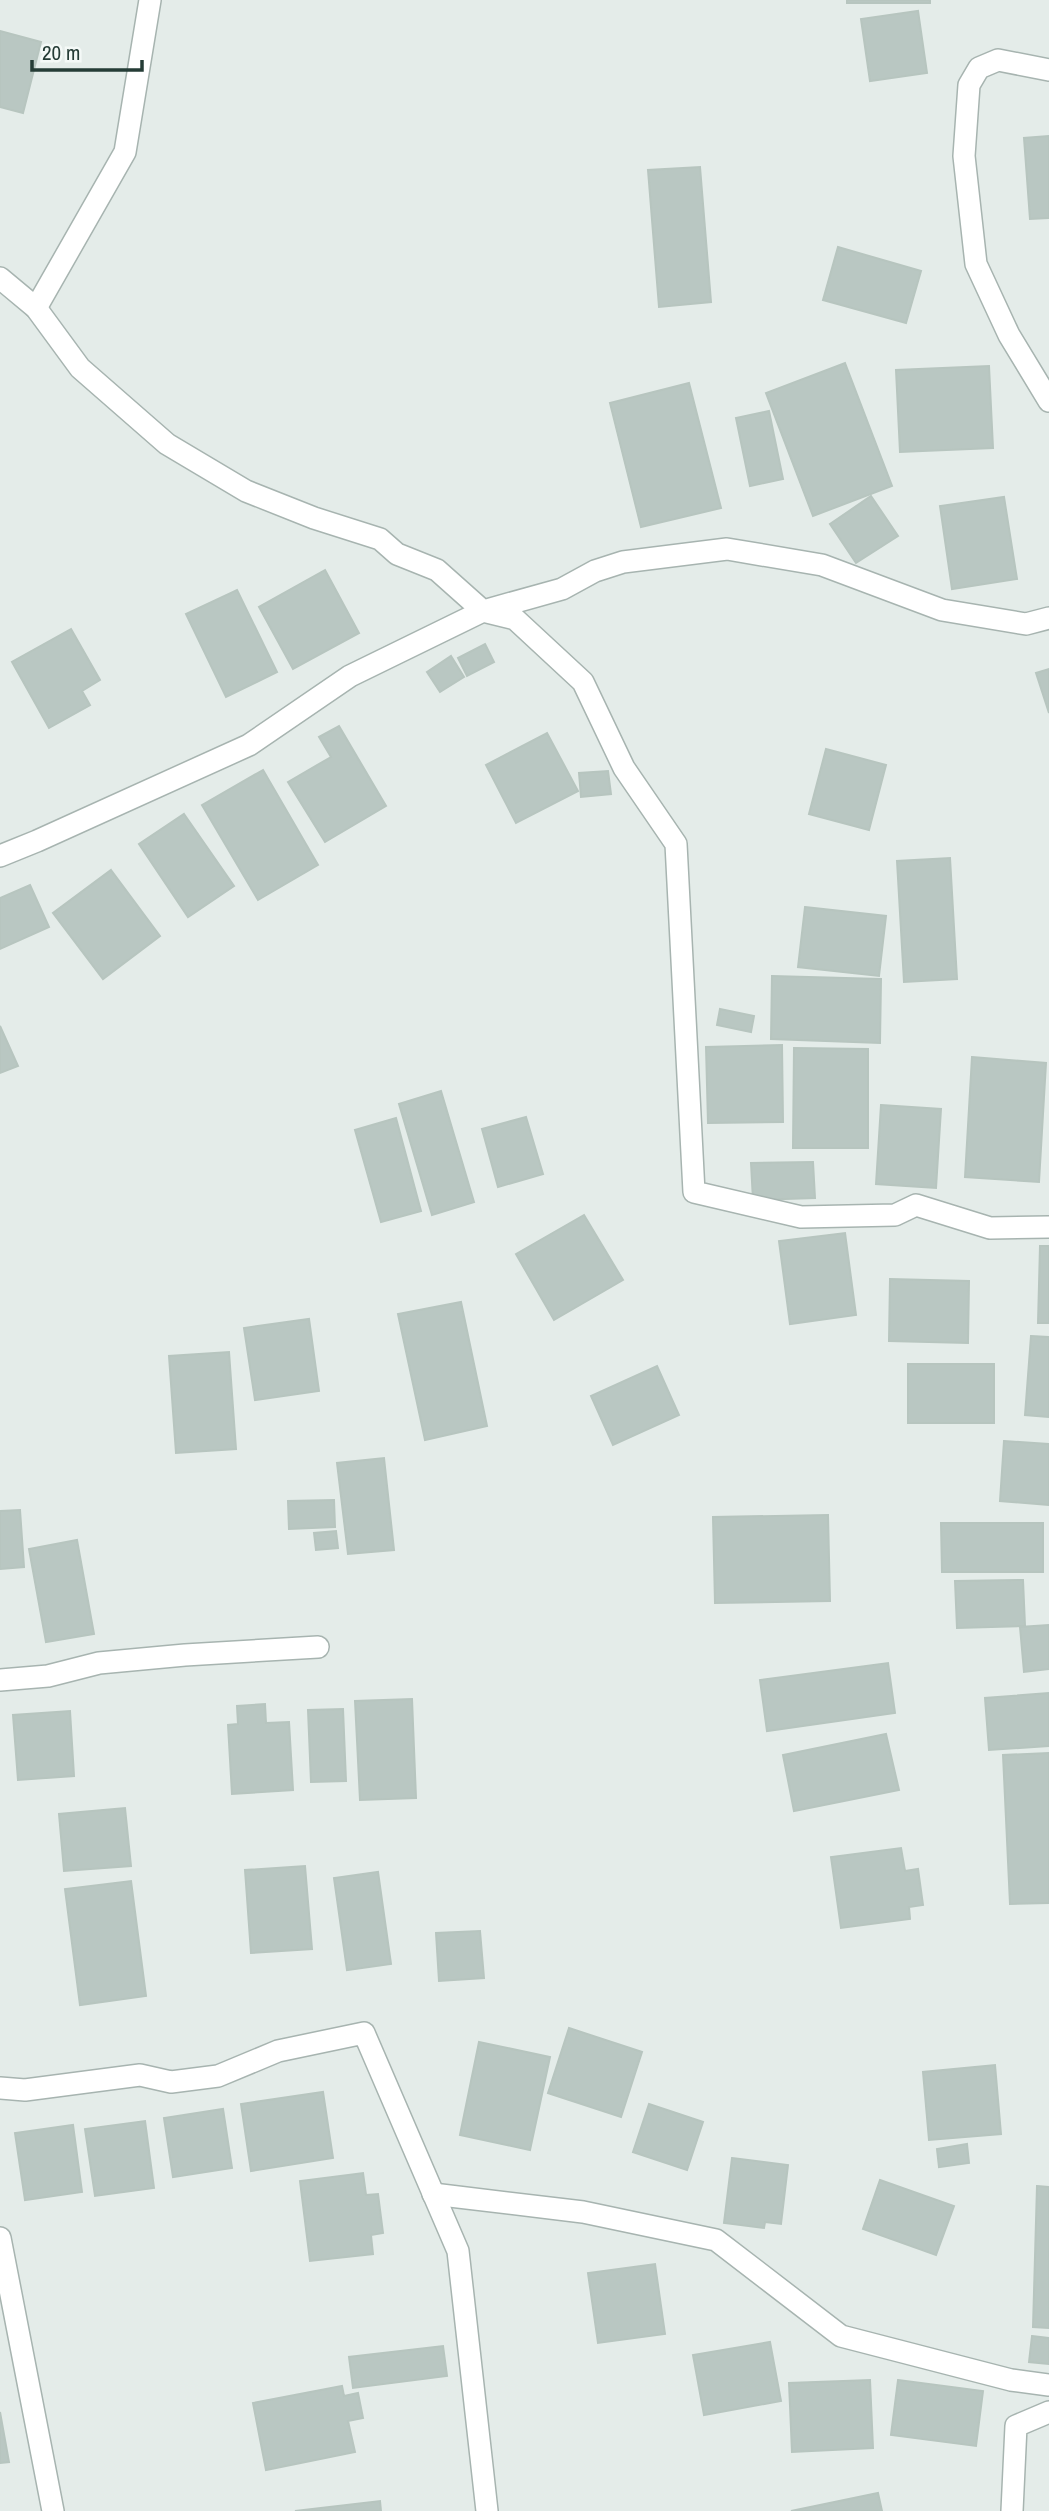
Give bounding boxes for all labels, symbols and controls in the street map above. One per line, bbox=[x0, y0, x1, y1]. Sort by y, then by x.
scale bar bbox=[32, 28, 142, 72]
text: 20 m bbox=[42, 38, 80, 67]

